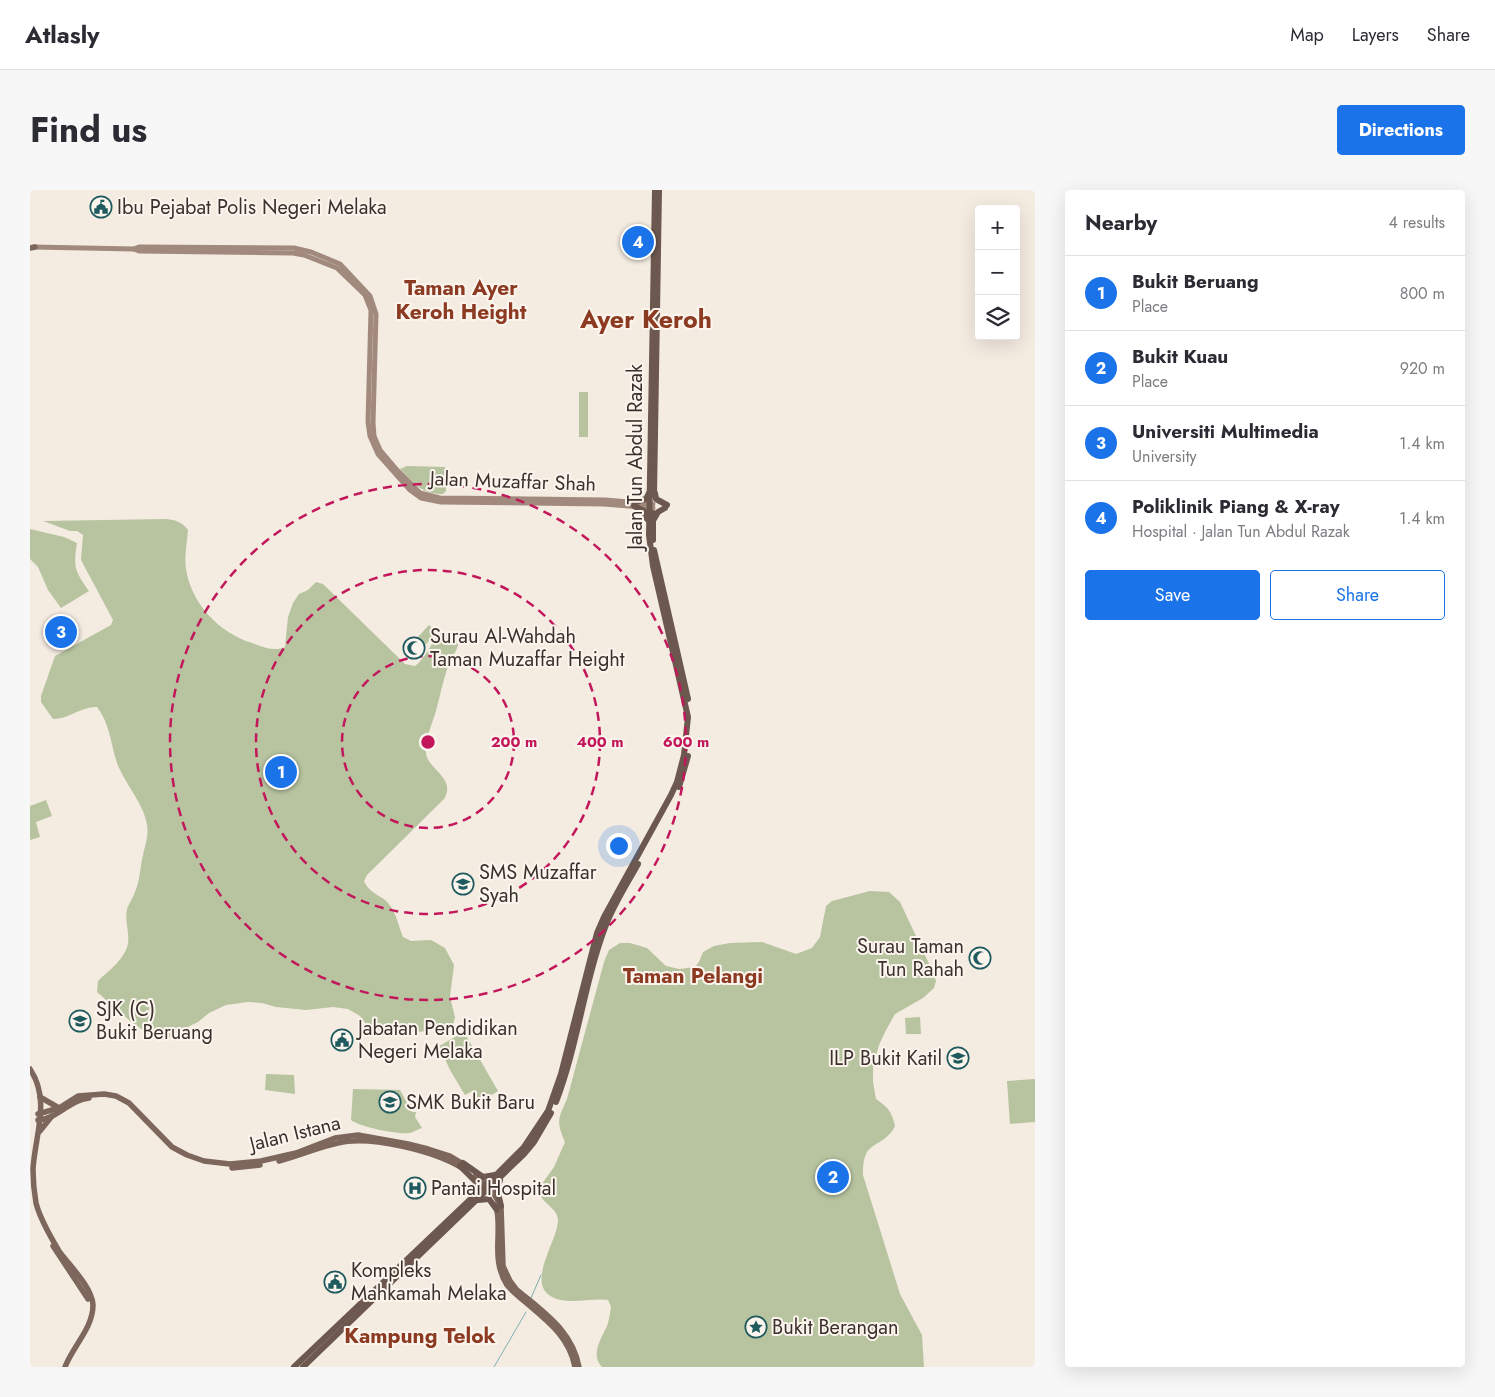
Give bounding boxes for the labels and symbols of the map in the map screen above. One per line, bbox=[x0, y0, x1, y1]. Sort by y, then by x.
place label: Ibu Pejabat Polis Negeri Melaka bbox=[117, 193, 387, 222]
public building icon: Ibu Pejabat Polis Negeri Melaka bbox=[89, 195, 113, 219]
pin: 4 bbox=[622, 223, 654, 261]
district label: Taman Ayer Keroh Height bbox=[396, 273, 527, 327]
district label: Ayer Keroh bbox=[579, 301, 712, 337]
street label: Jalan Tun Abdul Razak bbox=[621, 364, 650, 553]
street label: Jalan Muzaffar Shah bbox=[426, 464, 597, 499]
pin: 3 bbox=[45, 613, 77, 651]
place label: Surau Al-Wahdah Taman Muzaffar Height bbox=[430, 622, 625, 674]
mosque icon: Surau Al-Wahdah Taman Muzaffar Height bbox=[402, 636, 426, 660]
text: 200 m bbox=[491, 731, 537, 753]
text: 400 m bbox=[576, 731, 624, 753]
text: 600 m bbox=[663, 731, 709, 753]
centre of rings bbox=[419, 733, 437, 751]
pin: 1 bbox=[265, 753, 297, 791]
your location bbox=[606, 833, 632, 859]
place label: SMS Muzaffar Syah bbox=[479, 858, 597, 910]
school or university icon: SMS Muzaffar Syah bbox=[451, 872, 475, 896]
place label: Surau Taman Tun Rahah bbox=[857, 932, 964, 984]
mosque icon: Surau Taman Tun Rahah bbox=[968, 946, 992, 970]
district label: Taman Pelangi bbox=[623, 961, 763, 991]
place label: SJK (C) Bukit Beruang bbox=[96, 995, 213, 1047]
school or university icon: SJK (C) Bukit Beruang bbox=[68, 1009, 92, 1033]
place label: Jabatan Pendidikan Negeri Melaka bbox=[355, 1014, 518, 1066]
public building icon: Jabatan Pendidikan Negeri Melaka bbox=[330, 1028, 354, 1052]
place label: ILP Bukit Katil bbox=[829, 1044, 942, 1073]
school or university icon: ILP Bukit Katil bbox=[946, 1046, 970, 1070]
place label: SMK Bukit Baru bbox=[406, 1088, 535, 1117]
school or university icon: SMK Bukit Baru bbox=[378, 1090, 402, 1114]
street label: Jalan Istana bbox=[244, 1108, 344, 1159]
pin: 2 bbox=[817, 1158, 849, 1196]
place label: Pantai Hospital bbox=[431, 1174, 556, 1203]
hospital icon: Pantai Hospital bbox=[403, 1176, 427, 1200]
place label: Kompleks Mahkamah Melaka bbox=[351, 1256, 507, 1308]
public building icon: Kompleks Mahkamah Melaka bbox=[323, 1270, 347, 1294]
place label: Bukit Berangan bbox=[772, 1313, 898, 1342]
place icon: Bukit Berangan bbox=[744, 1315, 768, 1339]
district label: Kampung Telok bbox=[344, 1321, 496, 1351]

